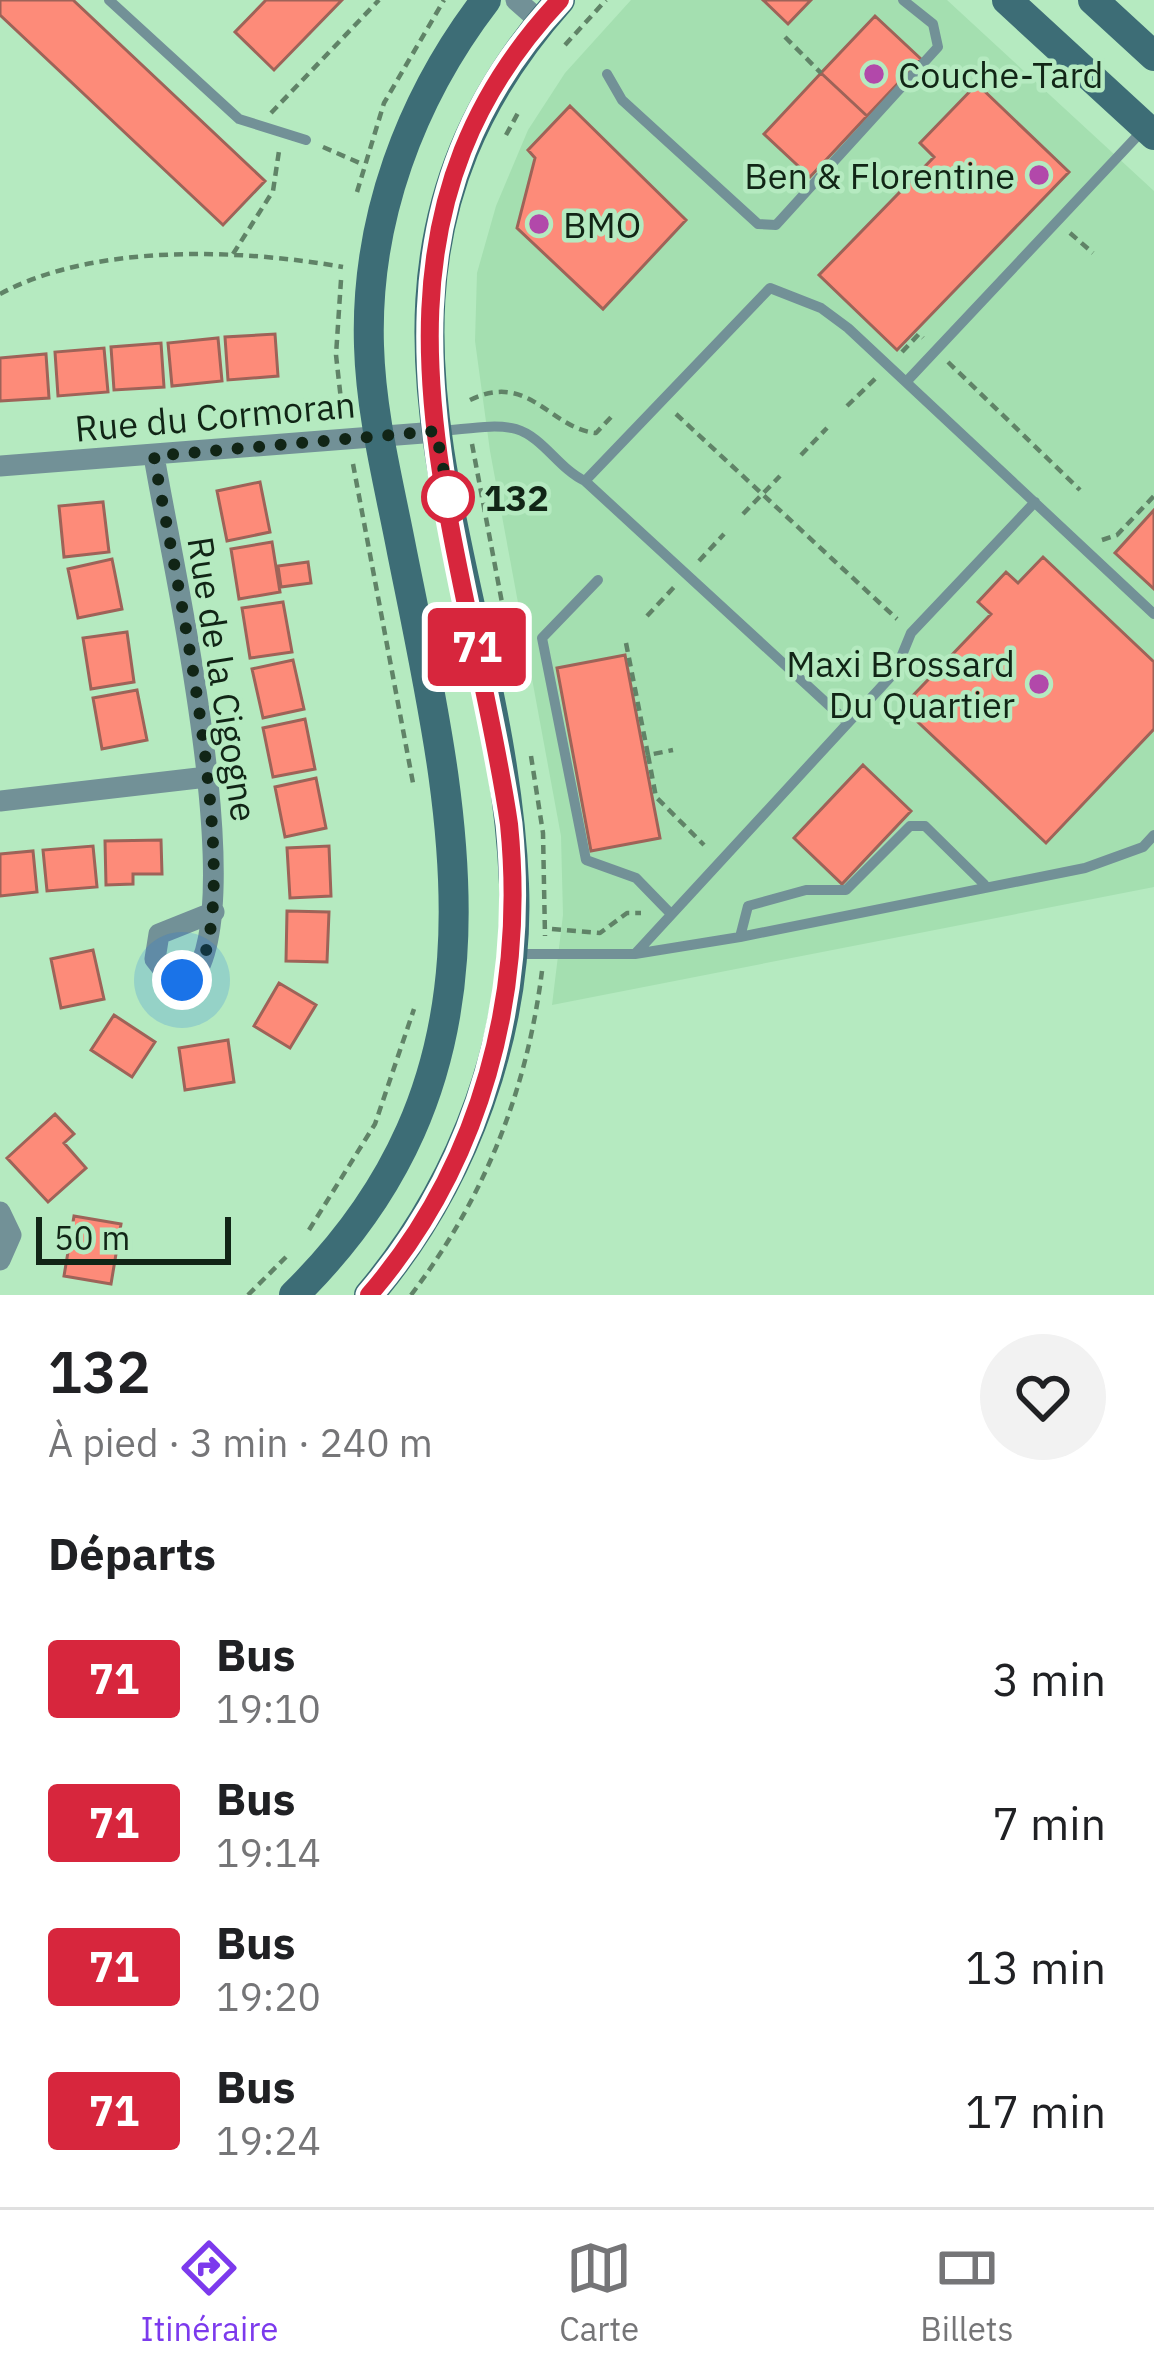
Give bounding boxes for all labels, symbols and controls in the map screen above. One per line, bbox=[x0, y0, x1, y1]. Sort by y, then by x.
place label: Couche-Tard bbox=[898, 51, 1103, 98]
marker: Couche-Tard bbox=[861, 61, 887, 87]
place label: Ben & Florentine bbox=[744, 152, 1015, 199]
marker: Ben & Florentine bbox=[1026, 162, 1052, 188]
place label: BMO bbox=[563, 201, 641, 248]
marker: BMO bbox=[526, 211, 552, 237]
street label: Rue du Cormoran bbox=[73, 380, 357, 452]
marker: 132 bbox=[423, 472, 473, 522]
place label: 132 bbox=[484, 474, 549, 521]
street label: Rue de la Cigogne bbox=[177, 533, 269, 825]
line badge: 71 bbox=[423, 608, 531, 686]
text: 71 bbox=[452, 619, 502, 674]
place label: Maxi Brossard Du Quartier bbox=[786, 640, 1015, 728]
marker: Maxi Brossard Du Quartier bbox=[1026, 671, 1052, 697]
your location bbox=[152, 950, 212, 1010]
scale bar bbox=[36, 1211, 231, 1264]
text: 50 m bbox=[54, 1216, 130, 1259]
button: heart bbox=[980, 1334, 1106, 1460]
text: 132 bbox=[48, 1335, 151, 1409]
text: À pied · 3 min · 240 m bbox=[48, 1417, 433, 1468]
text: Départs bbox=[48, 1524, 216, 1582]
text: Bus bbox=[216, 1625, 296, 1683]
text: 3 min bbox=[992, 1650, 1106, 1708]
text: 71 bbox=[89, 1651, 139, 1706]
text: 19:10 bbox=[216, 1683, 321, 1734]
text: Bus bbox=[216, 1769, 296, 1827]
text: 7 min bbox=[992, 1794, 1106, 1852]
text: 71 bbox=[89, 1795, 139, 1850]
text: 19:14 bbox=[216, 1827, 321, 1878]
text: Bus bbox=[216, 1913, 296, 1971]
text: 13 min bbox=[965, 1938, 1106, 1996]
text: 71 bbox=[89, 1939, 139, 1994]
text: 19:20 bbox=[216, 1971, 321, 2022]
text: Bus bbox=[216, 2057, 296, 2115]
text: 17 min bbox=[965, 2082, 1106, 2140]
text: 71 bbox=[89, 2083, 139, 2138]
text: 19:24 bbox=[216, 2115, 321, 2166]
tab: Itinéraire bbox=[140, 2235, 278, 2350]
tab: Carte bbox=[559, 2235, 639, 2350]
tab: Billets bbox=[920, 2235, 1013, 2350]

